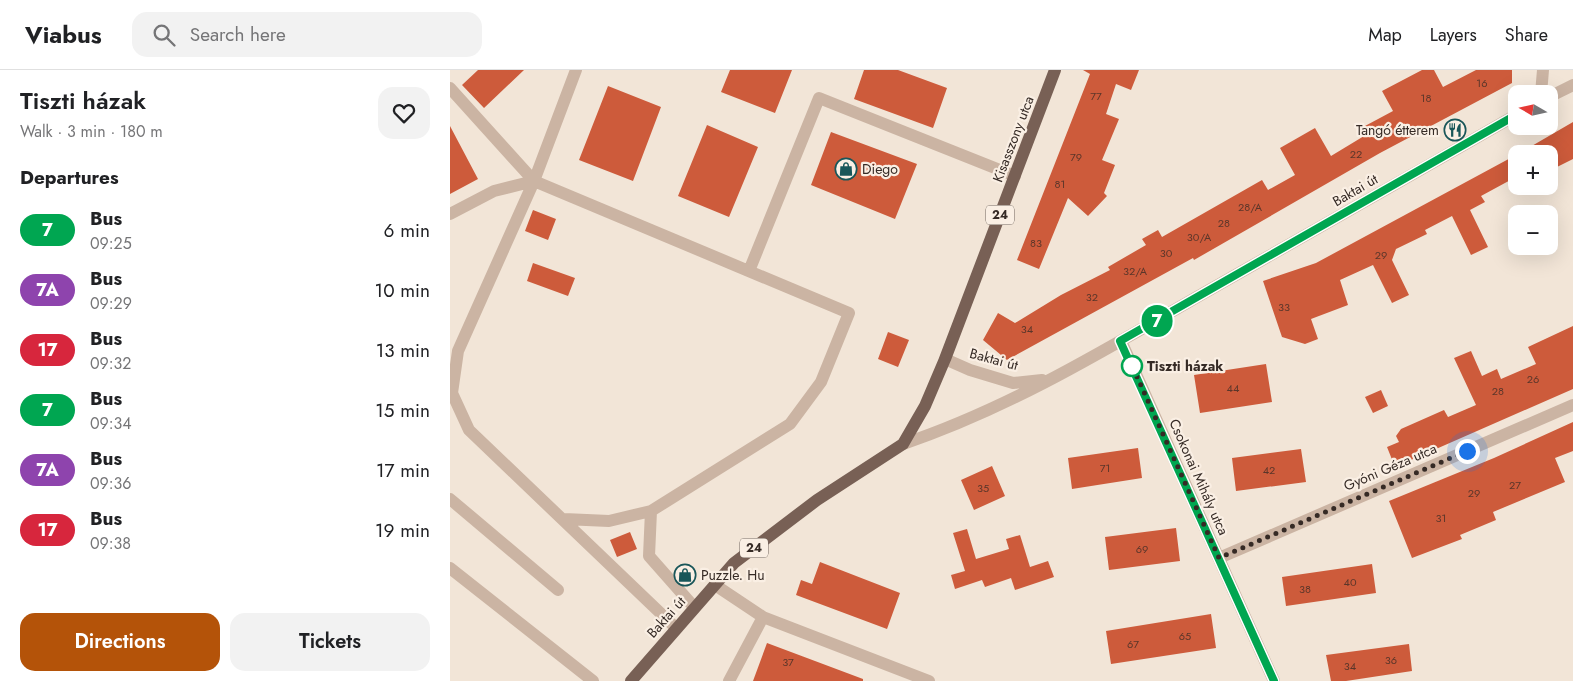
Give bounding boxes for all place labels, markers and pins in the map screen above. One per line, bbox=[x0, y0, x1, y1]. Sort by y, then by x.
restaurant icon: Tangó étterem bbox=[1443, 118, 1467, 142]
place label: Tangó étterem bbox=[1356, 120, 1439, 140]
shop icon: Diego bbox=[834, 157, 858, 181]
place label: Diego bbox=[862, 159, 898, 179]
marker: Tiszti házak bbox=[1121, 355, 1143, 377]
place label: Tiszti házak bbox=[1147, 356, 1223, 376]
shop icon: Puzzle. Hu bbox=[673, 563, 697, 587]
place label: Puzzle. Hu bbox=[701, 565, 765, 585]

